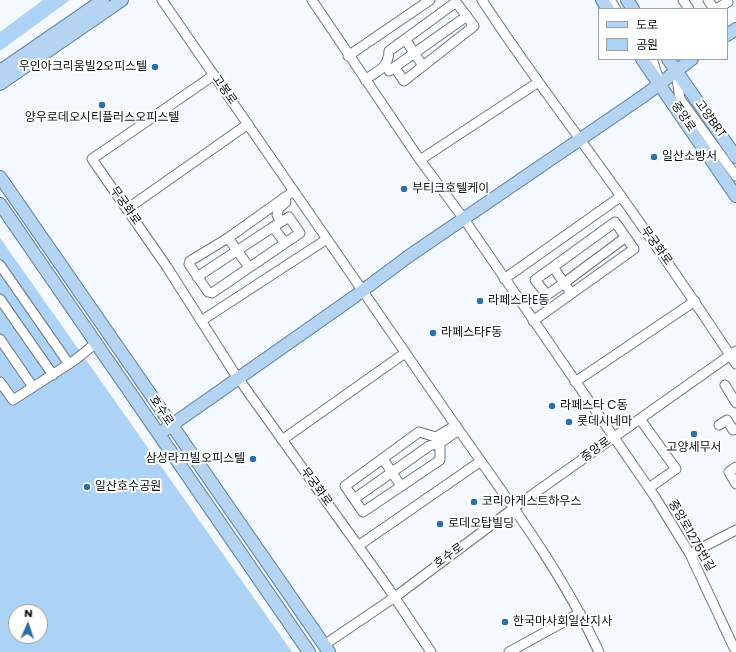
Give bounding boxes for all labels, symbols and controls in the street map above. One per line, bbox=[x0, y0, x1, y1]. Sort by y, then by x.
legend bbox=[598, 8, 728, 60]
text: 도로 bbox=[636, 16, 658, 33]
text: 공원 bbox=[636, 36, 658, 53]
place label: 우인아크리움빌2오피스텔 bbox=[19, 60, 147, 74]
marker: 우인아크리움빌2오피스텔 bbox=[150, 62, 160, 72]
street label: 고봉로 bbox=[209, 72, 239, 108]
street label: 고양BRT bbox=[691, 97, 729, 141]
street label: 중앙로 bbox=[668, 99, 698, 135]
marker: 양우로데오시티플러스오피스텔 bbox=[97, 100, 107, 110]
place label: 양우로데오시티플러스오피스텔 bbox=[25, 111, 179, 125]
place label: 일산소방서 bbox=[662, 150, 717, 164]
marker: 일산소방서 bbox=[649, 152, 659, 162]
place label: 부티크호텔케이 bbox=[412, 182, 489, 196]
street label: 무궁화로 bbox=[106, 184, 144, 228]
marker: 부티크호텔케이 bbox=[399, 184, 409, 194]
street label: 무궁화로 bbox=[637, 224, 675, 268]
place label: 라페스타E동 bbox=[488, 294, 549, 308]
marker: 라페스타E동 bbox=[475, 296, 485, 306]
place label: 라페스타F동 bbox=[441, 326, 502, 340]
marker: 라페스타F동 bbox=[428, 328, 438, 338]
street label: 호수로 bbox=[146, 393, 176, 429]
place label: 라페스타 C동 bbox=[560, 399, 628, 413]
marker: 라페스타 C동 bbox=[547, 401, 557, 411]
place label: 롯데시네마 bbox=[577, 415, 632, 429]
marker: 롯데시네마 bbox=[564, 417, 574, 427]
marker: 고양세무서 bbox=[689, 429, 699, 439]
street label: 중앙로 bbox=[578, 435, 614, 465]
place label: 고양세무서 bbox=[666, 441, 722, 455]
place label: 삼성라끄빌오피스텔 bbox=[146, 452, 245, 466]
marker: 삼성라끄빌오피스텔 bbox=[248, 454, 258, 464]
street label: 무궁화로 bbox=[297, 465, 335, 509]
place label: 일산호수공원 bbox=[95, 480, 161, 494]
marker: 일산호수공원 bbox=[82, 482, 92, 492]
place label: 코리아게스트하우스 bbox=[482, 495, 581, 509]
marker: 코리아게스트하우스 bbox=[469, 497, 479, 507]
street label: 중앙로1275번길 bbox=[665, 498, 717, 574]
place label: 로데오탑빌딩 bbox=[448, 517, 514, 531]
marker: 로데오탑빌딩 bbox=[435, 519, 445, 529]
street label: 호수로 bbox=[431, 540, 467, 572]
north arrow bbox=[8, 604, 48, 644]
text: N bbox=[24, 605, 33, 621]
place label: 한국마사회일산지사 bbox=[513, 615, 612, 629]
marker: 한국마사회일산지사 bbox=[500, 617, 510, 627]

